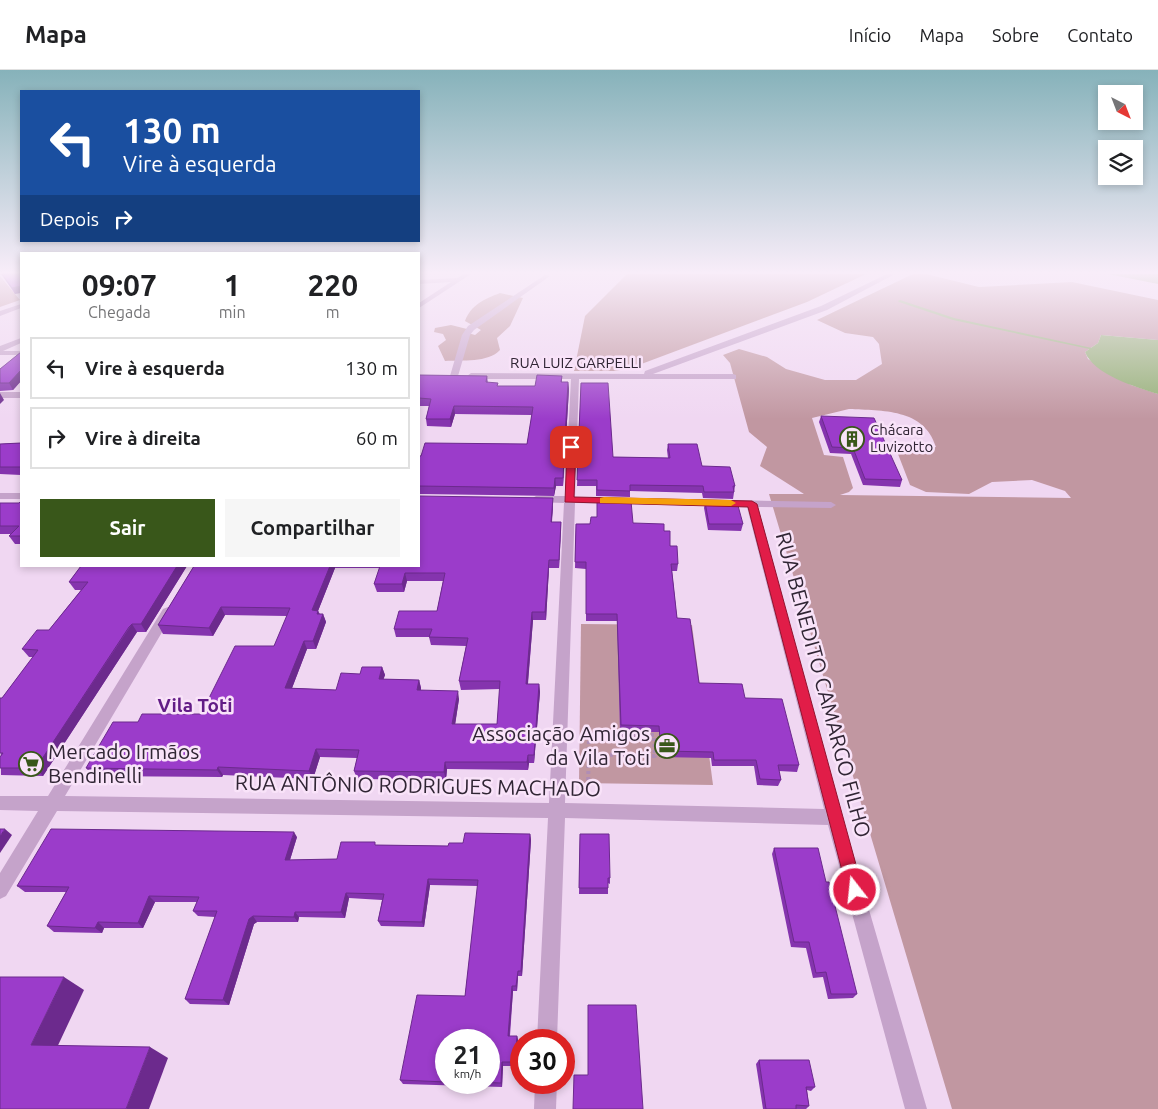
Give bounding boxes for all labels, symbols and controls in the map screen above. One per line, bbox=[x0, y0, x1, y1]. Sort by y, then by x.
text: Mapa bbox=[25, 21, 87, 48]
text: Início bbox=[849, 25, 891, 45]
text: Mapa bbox=[919, 25, 964, 45]
text: Sobre bbox=[992, 25, 1039, 45]
text: Contato bbox=[1067, 25, 1133, 45]
north arrow bbox=[1098, 85, 1142, 130]
map controls bbox=[1098, 85, 1143, 185]
icon: left bbox=[40, 110, 105, 175]
text: 130 m bbox=[123, 110, 221, 150]
button: layers bbox=[1098, 140, 1143, 185]
text: Vire à esquerda bbox=[123, 151, 277, 176]
icon: right bbox=[109, 205, 137, 233]
text: Depois bbox=[40, 208, 99, 230]
text: 09:07 bbox=[82, 268, 157, 302]
text: 1 bbox=[224, 268, 241, 302]
text: 220 bbox=[307, 268, 358, 302]
text: Chegada bbox=[88, 303, 151, 321]
text: min bbox=[219, 303, 246, 321]
text: m bbox=[326, 303, 340, 321]
icon: left bbox=[42, 354, 70, 382]
street label: RUA LUIZ GARPELLI bbox=[510, 354, 642, 371]
text: Vire à esquerda bbox=[85, 357, 225, 379]
text: 130 m bbox=[345, 357, 398, 379]
place label: Chácara Luvizotto bbox=[870, 421, 933, 455]
icon: right bbox=[42, 424, 70, 452]
pin bbox=[550, 426, 592, 468]
building icon: Chácara Luvizotto bbox=[839, 426, 865, 452]
text: Vire à direita bbox=[85, 427, 201, 449]
text: 60 m bbox=[356, 427, 398, 449]
icon: arrive bbox=[557, 433, 585, 461]
button: Sair bbox=[40, 499, 215, 557]
button: Compartilhar bbox=[225, 499, 400, 557]
street label: RUA BENEDITO CAMARGO FILHO bbox=[772, 529, 876, 840]
district label: Vila Toti bbox=[157, 694, 233, 716]
place label: Associação Amigos da Vila Toti bbox=[472, 721, 650, 769]
office icon: Associação Amigos da Vila Toti bbox=[654, 733, 680, 759]
place label: Mercado Irmãos Bendinelli bbox=[48, 739, 199, 787]
supermarket icon: Mercado Irmãos Bendinelli bbox=[18, 751, 44, 777]
street label: RUA ANTÔNIO RODRIGUES MACHADO bbox=[235, 770, 601, 800]
position arrow bbox=[828, 863, 880, 915]
speed limit sign: 30 bbox=[510, 1029, 575, 1094]
text: 21 bbox=[453, 1041, 482, 1069]
text: km/h bbox=[454, 1067, 481, 1080]

